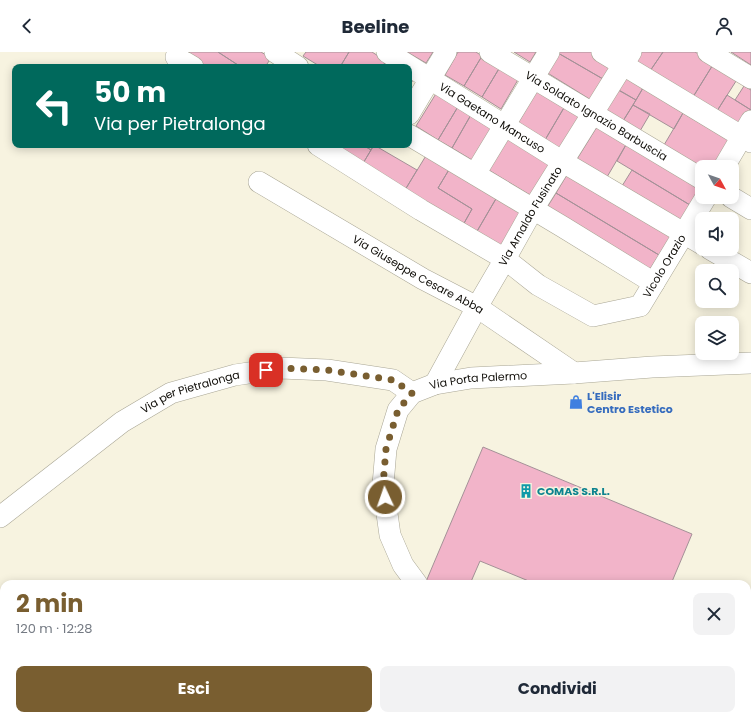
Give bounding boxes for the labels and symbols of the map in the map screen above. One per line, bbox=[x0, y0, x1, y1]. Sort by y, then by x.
street label: Via Soldato Ignazio Barbuscia bbox=[522, 67, 671, 165]
street label: Via Gaetano Mancuso bbox=[436, 79, 548, 157]
north arrow bbox=[695, 160, 739, 204]
street label: Via Arnaldo Fusinato bbox=[495, 163, 566, 269]
street label: Via Giuseppe Cesare Abba bbox=[350, 231, 487, 317]
street label: Vicolo Orazio bbox=[639, 231, 690, 301]
pin bbox=[249, 353, 283, 387]
street label: Via per Pietralonga bbox=[138, 366, 241, 417]
street label: Via Porta Palermo bbox=[427, 367, 528, 393]
place label: L'Elisir Centro Estetico bbox=[587, 388, 673, 417]
shop icon: L'Elisir Centro Estetico bbox=[568, 394, 584, 410]
position arrow bbox=[364, 476, 406, 518]
building icon: COMAS S.R.L. bbox=[518, 483, 534, 499]
place label: COMAS S.R.L. bbox=[537, 483, 610, 499]

